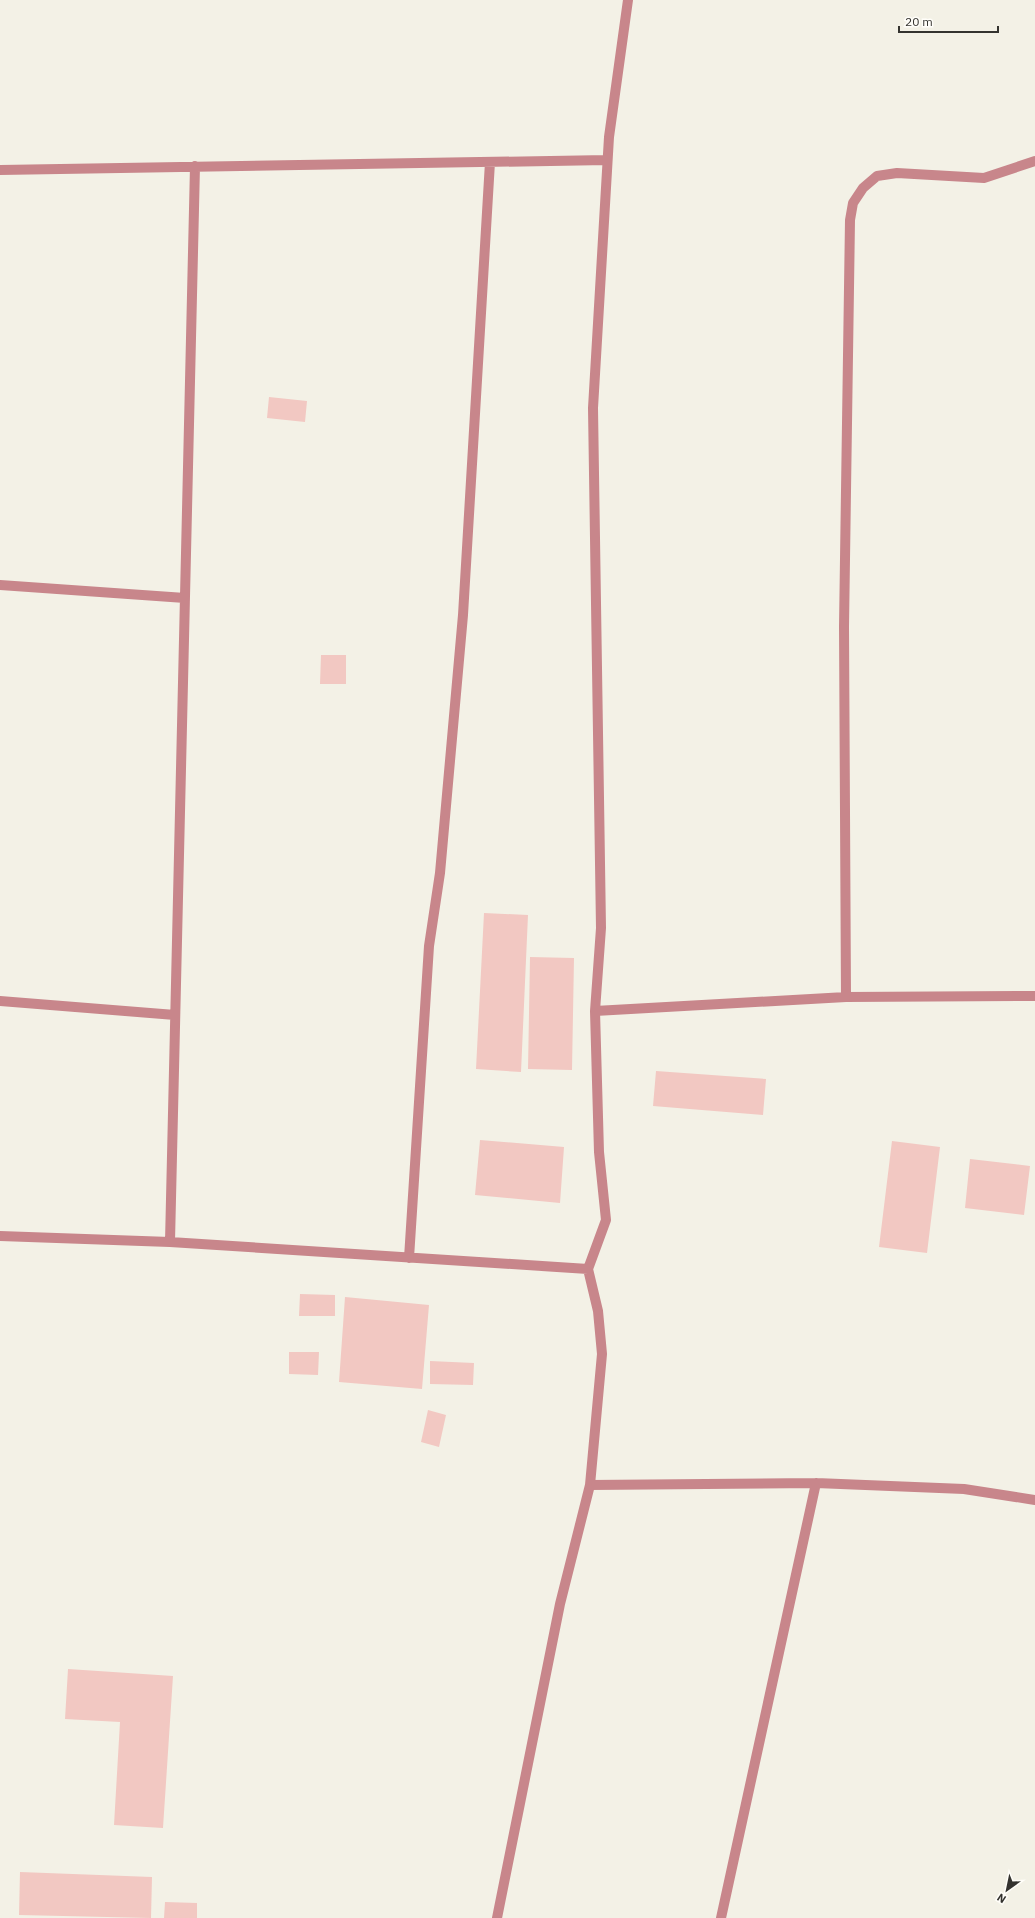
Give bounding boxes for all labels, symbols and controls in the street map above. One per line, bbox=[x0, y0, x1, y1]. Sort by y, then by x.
scale bar bbox=[899, 8, 998, 34]
text: 20 m bbox=[905, 14, 933, 29]
north arrow bbox=[987, 1870, 1027, 1910]
text: N bbox=[994, 1890, 1009, 1906]

